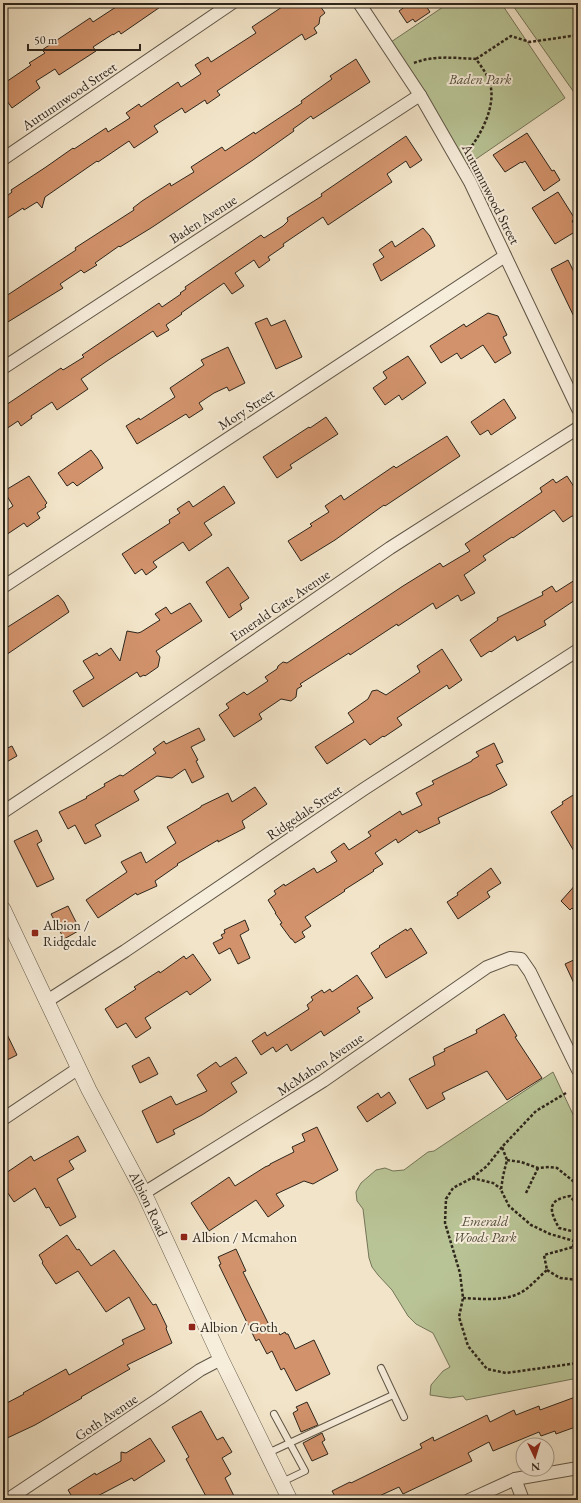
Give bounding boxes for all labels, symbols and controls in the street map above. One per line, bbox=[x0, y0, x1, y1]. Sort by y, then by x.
scale bar bbox=[28, 26, 140, 52]
text: 50 m bbox=[34, 32, 58, 48]
street label: Autumnwood Street bbox=[17, 57, 120, 135]
park label: Baden Park bbox=[448, 70, 512, 88]
street label: Autumnwood Street bbox=[457, 140, 524, 248]
street label: Baden Avenue bbox=[166, 190, 241, 247]
street label: Mory Street bbox=[214, 384, 278, 434]
street label: Emerald Gate Avenue bbox=[227, 565, 334, 645]
street label: Ridgedale Street bbox=[263, 780, 346, 844]
place label: Albion / Ridgedale bbox=[42, 916, 97, 950]
marker: Albion / Ridgedale bbox=[30, 928, 40, 938]
street label: McMahon Avenue bbox=[273, 1028, 367, 1100]
street label: Albion Road bbox=[125, 1167, 172, 1240]
park label: Emerald Woods Park bbox=[453, 1212, 517, 1246]
place label: Albion / Mcmahon bbox=[191, 1228, 298, 1246]
marker: Albion / Mcmahon bbox=[179, 1232, 189, 1242]
place label: Albion / Goth bbox=[199, 1318, 278, 1336]
marker: Albion / Goth bbox=[187, 1322, 197, 1332]
street label: Goth Avenue bbox=[71, 1389, 141, 1445]
north arrow bbox=[515, 1437, 555, 1477]
text: N bbox=[531, 1460, 541, 1474]

